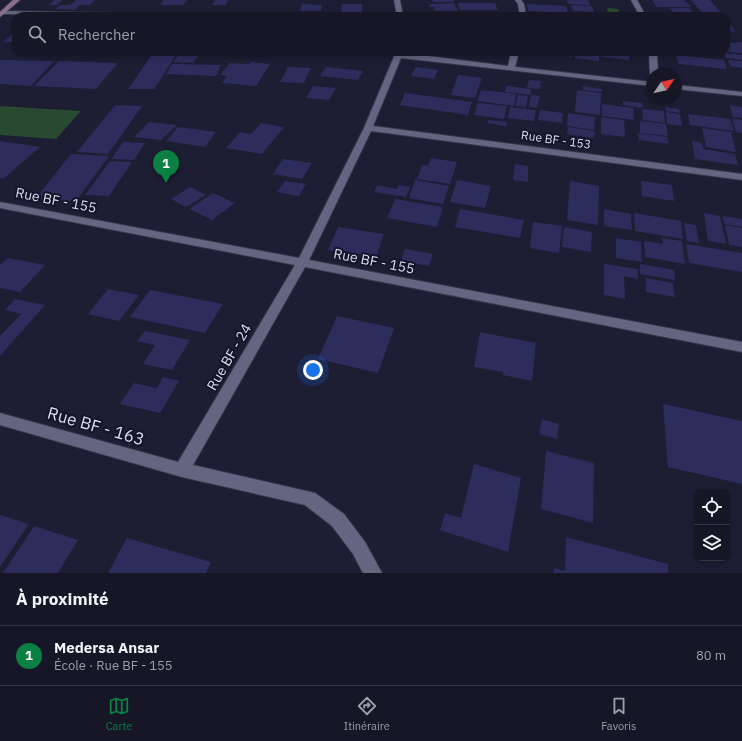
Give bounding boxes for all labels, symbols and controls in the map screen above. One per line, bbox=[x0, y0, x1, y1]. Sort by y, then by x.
search box bbox=[12, 12, 730, 56]
icon: search bbox=[26, 23, 48, 45]
text: Rechercher bbox=[58, 25, 135, 44]
north arrow bbox=[646, 68, 682, 104]
street label: Rue BF - 153 bbox=[520, 127, 592, 152]
pin: 1 bbox=[153, 150, 179, 183]
street label: Rue BF - 155 bbox=[14, 183, 98, 217]
street label: Rue BF - 155 bbox=[332, 244, 416, 278]
street label: Rue BF - 24 bbox=[203, 321, 255, 393]
your location bbox=[303, 360, 323, 380]
street label: Rue BF - 163 bbox=[45, 402, 147, 450]
map controls bbox=[694, 489, 730, 561]
button: locate bbox=[694, 489, 730, 525]
button: layers bbox=[694, 525, 730, 561]
text: À proximité bbox=[16, 588, 109, 610]
text: Medersa Ansar bbox=[54, 638, 159, 657]
text: 1 bbox=[25, 647, 33, 664]
text: 80 m bbox=[696, 647, 726, 664]
text: École · Rue BF - 155 bbox=[54, 657, 173, 674]
tab: Carte bbox=[106, 695, 132, 733]
tab: Itinéraire bbox=[344, 695, 390, 733]
tab: Favoris bbox=[601, 695, 636, 733]

